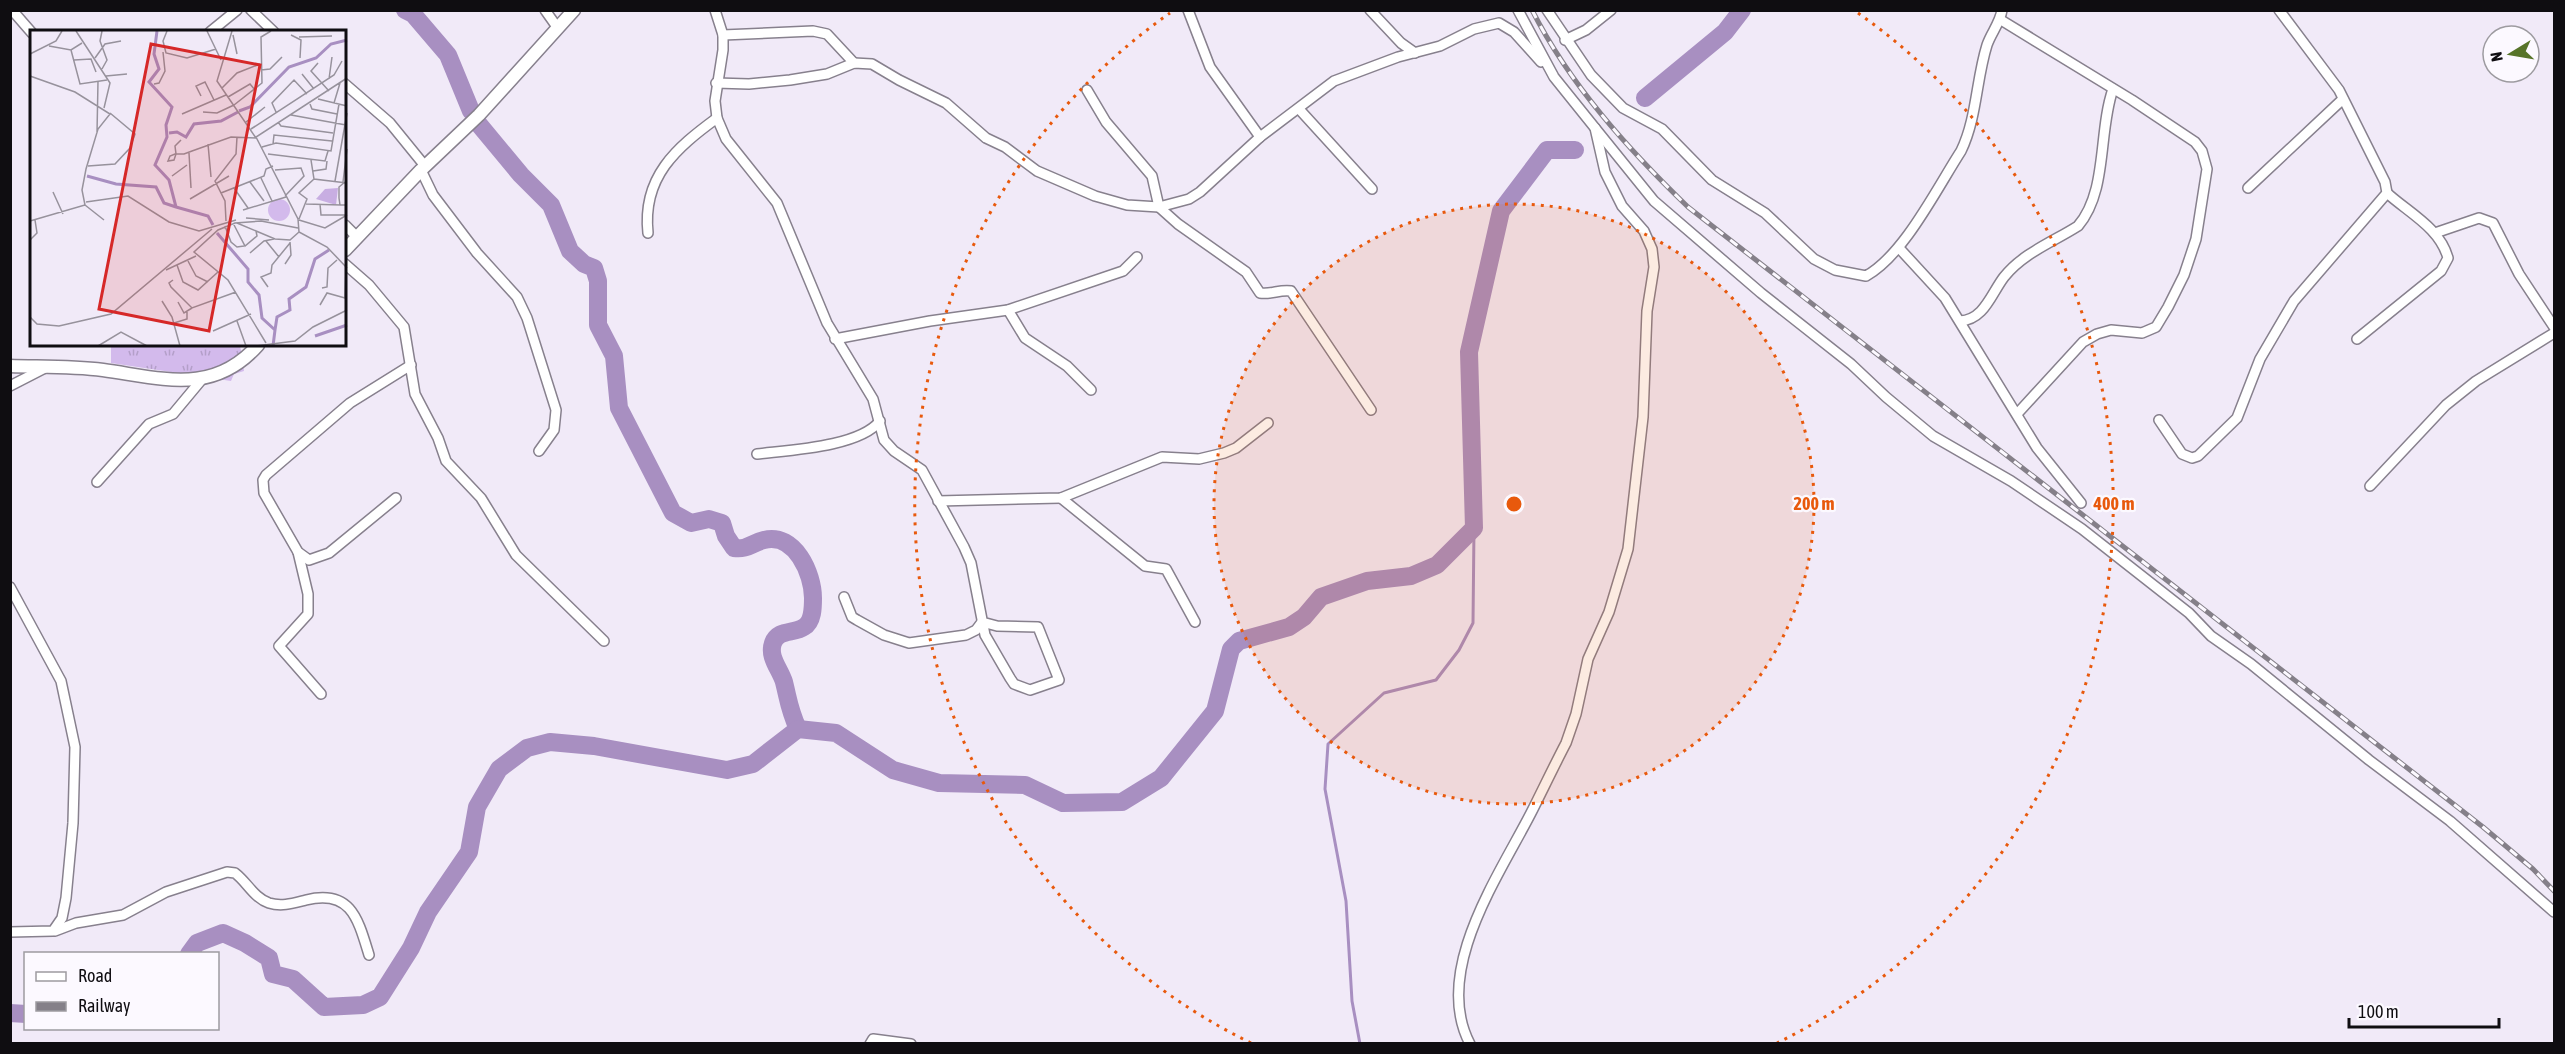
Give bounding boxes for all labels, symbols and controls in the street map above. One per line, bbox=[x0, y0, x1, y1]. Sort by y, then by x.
north arrow bbox=[2481, 24, 2541, 84]
inset map bbox=[30, 30, 346, 346]
text: N bbox=[2487, 51, 2506, 63]
text: 200 m bbox=[1794, 493, 1834, 514]
text: 400 m bbox=[2093, 493, 2134, 514]
centre of rings bbox=[1504, 494, 1524, 514]
legend bbox=[24, 952, 219, 1030]
text: Road bbox=[78, 965, 112, 986]
scale bar bbox=[2349, 991, 2499, 1029]
text: Railway bbox=[78, 995, 130, 1016]
text: 100 m bbox=[2358, 1001, 2399, 1022]

